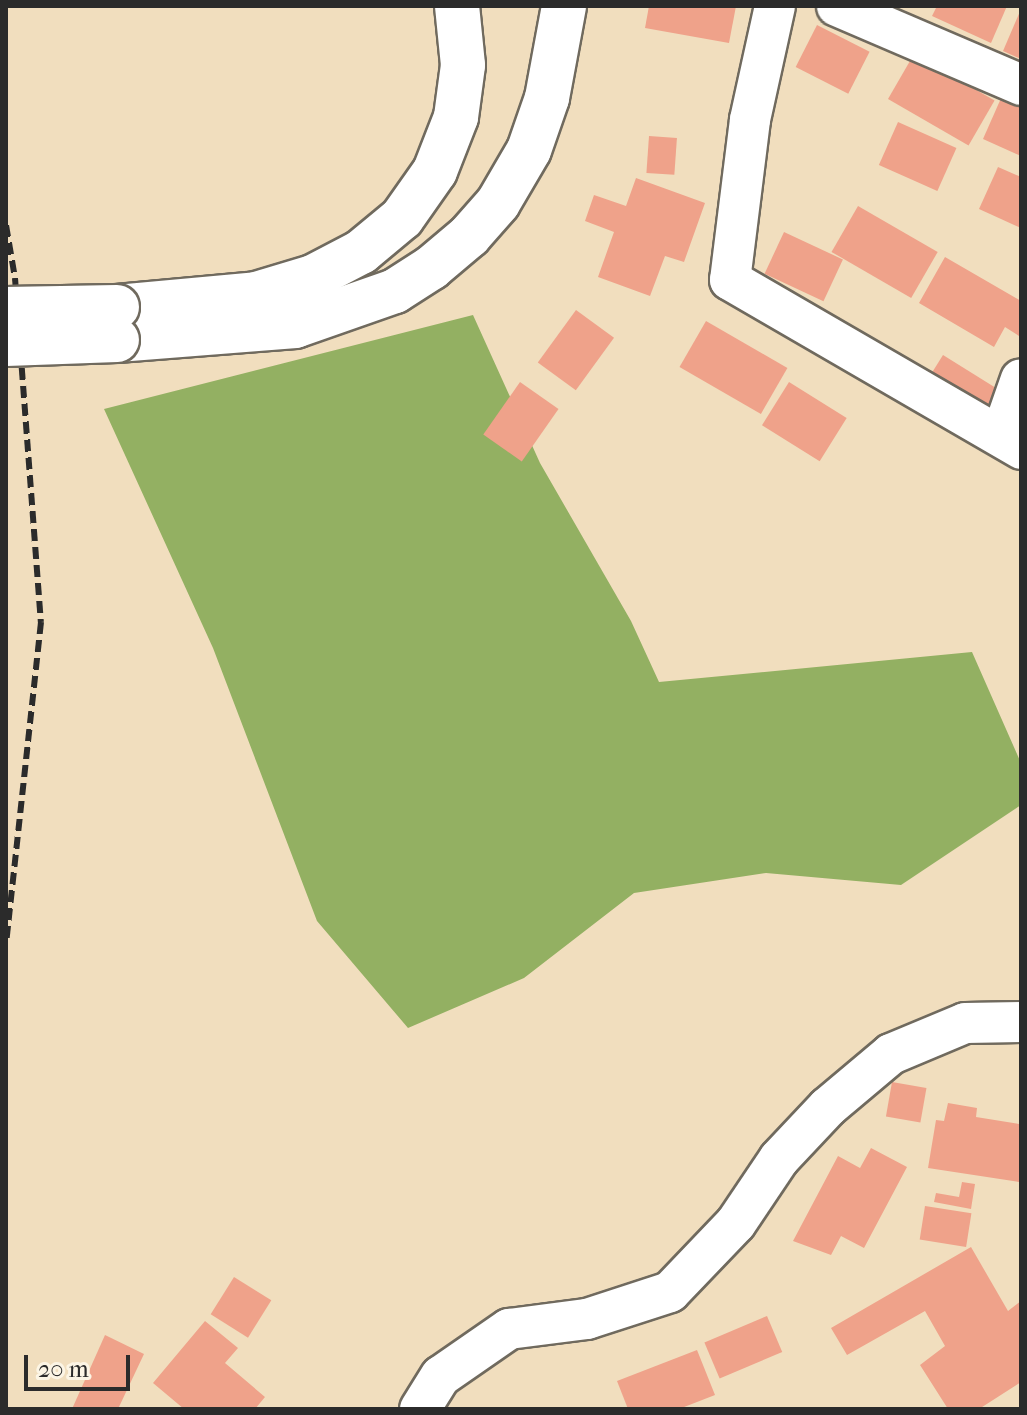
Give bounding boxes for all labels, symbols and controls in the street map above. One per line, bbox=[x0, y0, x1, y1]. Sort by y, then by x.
scale bar bbox=[28, 1339, 134, 1389]
text: 20 m bbox=[38, 1355, 89, 1383]

